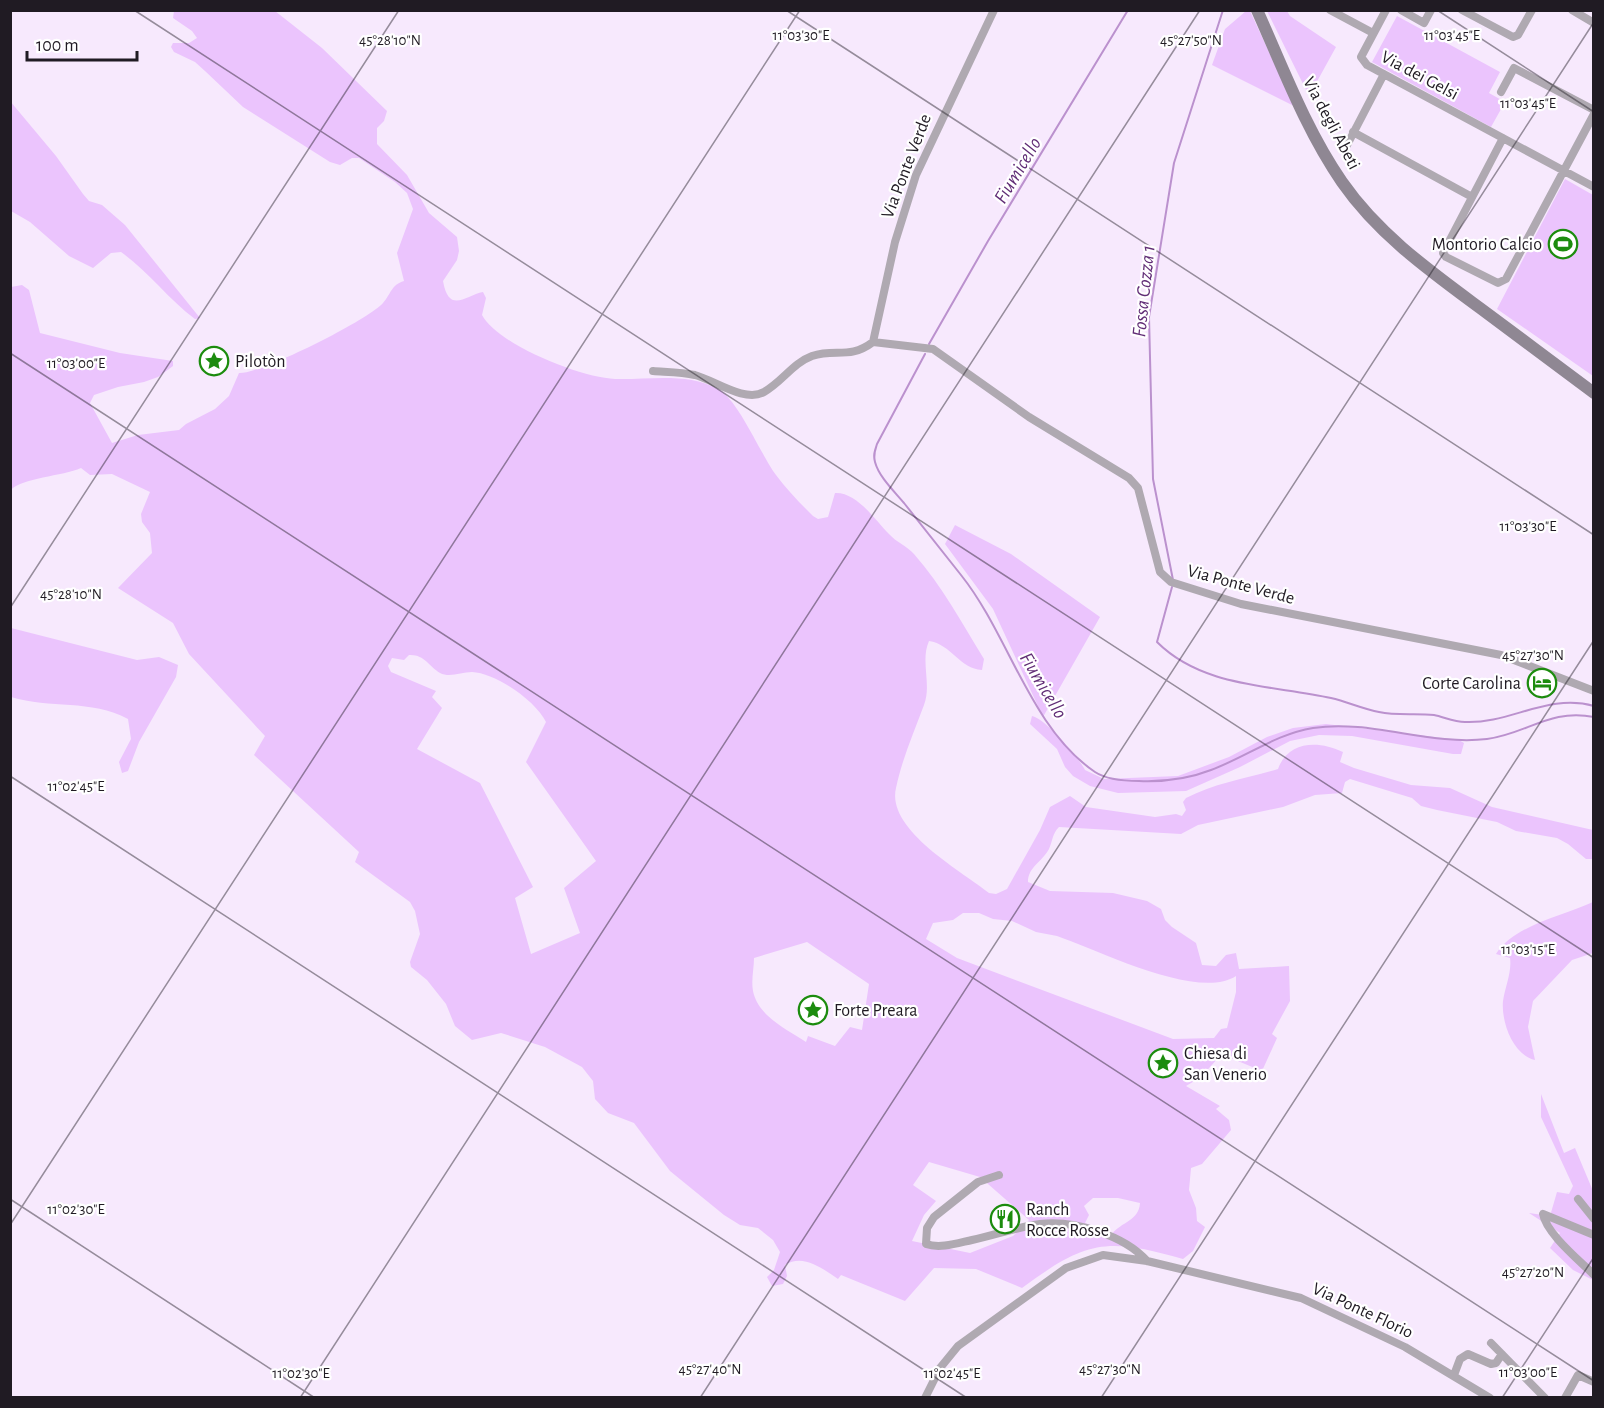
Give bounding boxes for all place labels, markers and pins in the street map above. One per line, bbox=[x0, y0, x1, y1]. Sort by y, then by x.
sports icon: Montorio Calcio bbox=[1547, 228, 1579, 260]
place label: Montorio Calcio bbox=[1432, 236, 1542, 254]
place icon: Pilotòn bbox=[198, 345, 230, 377]
place label: Pilotòn bbox=[235, 353, 285, 371]
hotel icon: Corte Carolina bbox=[1526, 667, 1558, 699]
place label: Corte Carolina bbox=[1422, 675, 1521, 693]
place icon: Forte Preara bbox=[797, 994, 829, 1026]
place label: Forte Preara bbox=[834, 1002, 918, 1020]
place label: Chiesa di San Venerio bbox=[1184, 1045, 1267, 1084]
place icon: Chiesa di San Venerio bbox=[1147, 1047, 1179, 1079]
place label: Ranch Rocce Rosse bbox=[1026, 1201, 1109, 1240]
restaurant icon: Ranch Rocce Rosse bbox=[989, 1203, 1021, 1235]

